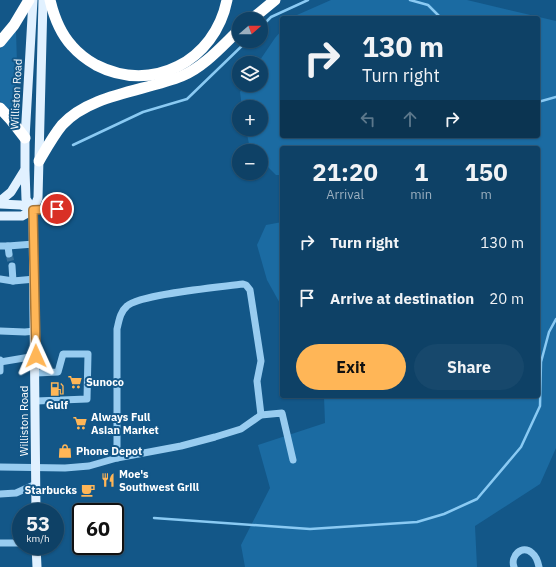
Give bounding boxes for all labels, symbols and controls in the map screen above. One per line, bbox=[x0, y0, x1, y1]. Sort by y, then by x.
north arrow bbox=[232, 12, 268, 48]
map controls bbox=[232, 12, 268, 180]
text: 130 m bbox=[362, 28, 444, 65]
icon: right bbox=[296, 32, 348, 84]
button: layers bbox=[232, 56, 268, 92]
street label: Williston Road bbox=[7, 58, 25, 130]
text: Turn right bbox=[362, 64, 440, 87]
button: + bbox=[232, 100, 268, 136]
icon: left bbox=[357, 108, 379, 130]
icon: ahead bbox=[399, 108, 421, 130]
icon: right bbox=[441, 108, 463, 130]
button: − bbox=[232, 144, 268, 180]
text: 21:20 bbox=[312, 156, 378, 188]
text: 1 bbox=[414, 156, 428, 188]
text: 150 bbox=[464, 156, 508, 188]
text: Arrival bbox=[326, 186, 364, 203]
text: min bbox=[410, 186, 432, 203]
text: m bbox=[480, 186, 492, 203]
pin bbox=[40, 192, 74, 226]
icon: arrive bbox=[46, 198, 68, 220]
icon: right bbox=[296, 231, 318, 253]
text: Turn right bbox=[330, 233, 399, 252]
text: 130 m bbox=[480, 233, 524, 252]
icon: arrive bbox=[296, 287, 318, 309]
text: Arrive at destination bbox=[330, 289, 474, 308]
text: 20 m bbox=[489, 289, 524, 308]
position arrow bbox=[15, 335, 57, 377]
button: Exit bbox=[296, 344, 406, 390]
button: Share bbox=[414, 344, 524, 390]
supermarket icon: Sunoco bbox=[67, 374, 83, 390]
place label: Sunoco bbox=[86, 375, 124, 389]
fuel station icon: Gulf bbox=[49, 381, 65, 397]
street label: Williston Road bbox=[17, 386, 31, 456]
place label: Gulf bbox=[46, 398, 68, 412]
place label: Always Full Asian Market bbox=[91, 410, 159, 437]
supermarket icon: Always Full Asian Market bbox=[72, 415, 88, 431]
shop icon: Phone Depot bbox=[57, 443, 73, 459]
place label: Phone Depot bbox=[76, 444, 142, 458]
place label: Moe's Southwest Grill bbox=[119, 467, 200, 494]
restaurant icon: Moe's Southwest Grill bbox=[100, 472, 116, 488]
cafe icon: Starbucks bbox=[80, 482, 96, 498]
place label: Starbucks bbox=[25, 483, 77, 497]
speed limit sign: 60 bbox=[72, 503, 124, 555]
text: 53 bbox=[26, 510, 50, 537]
text: km/h bbox=[26, 532, 50, 545]

